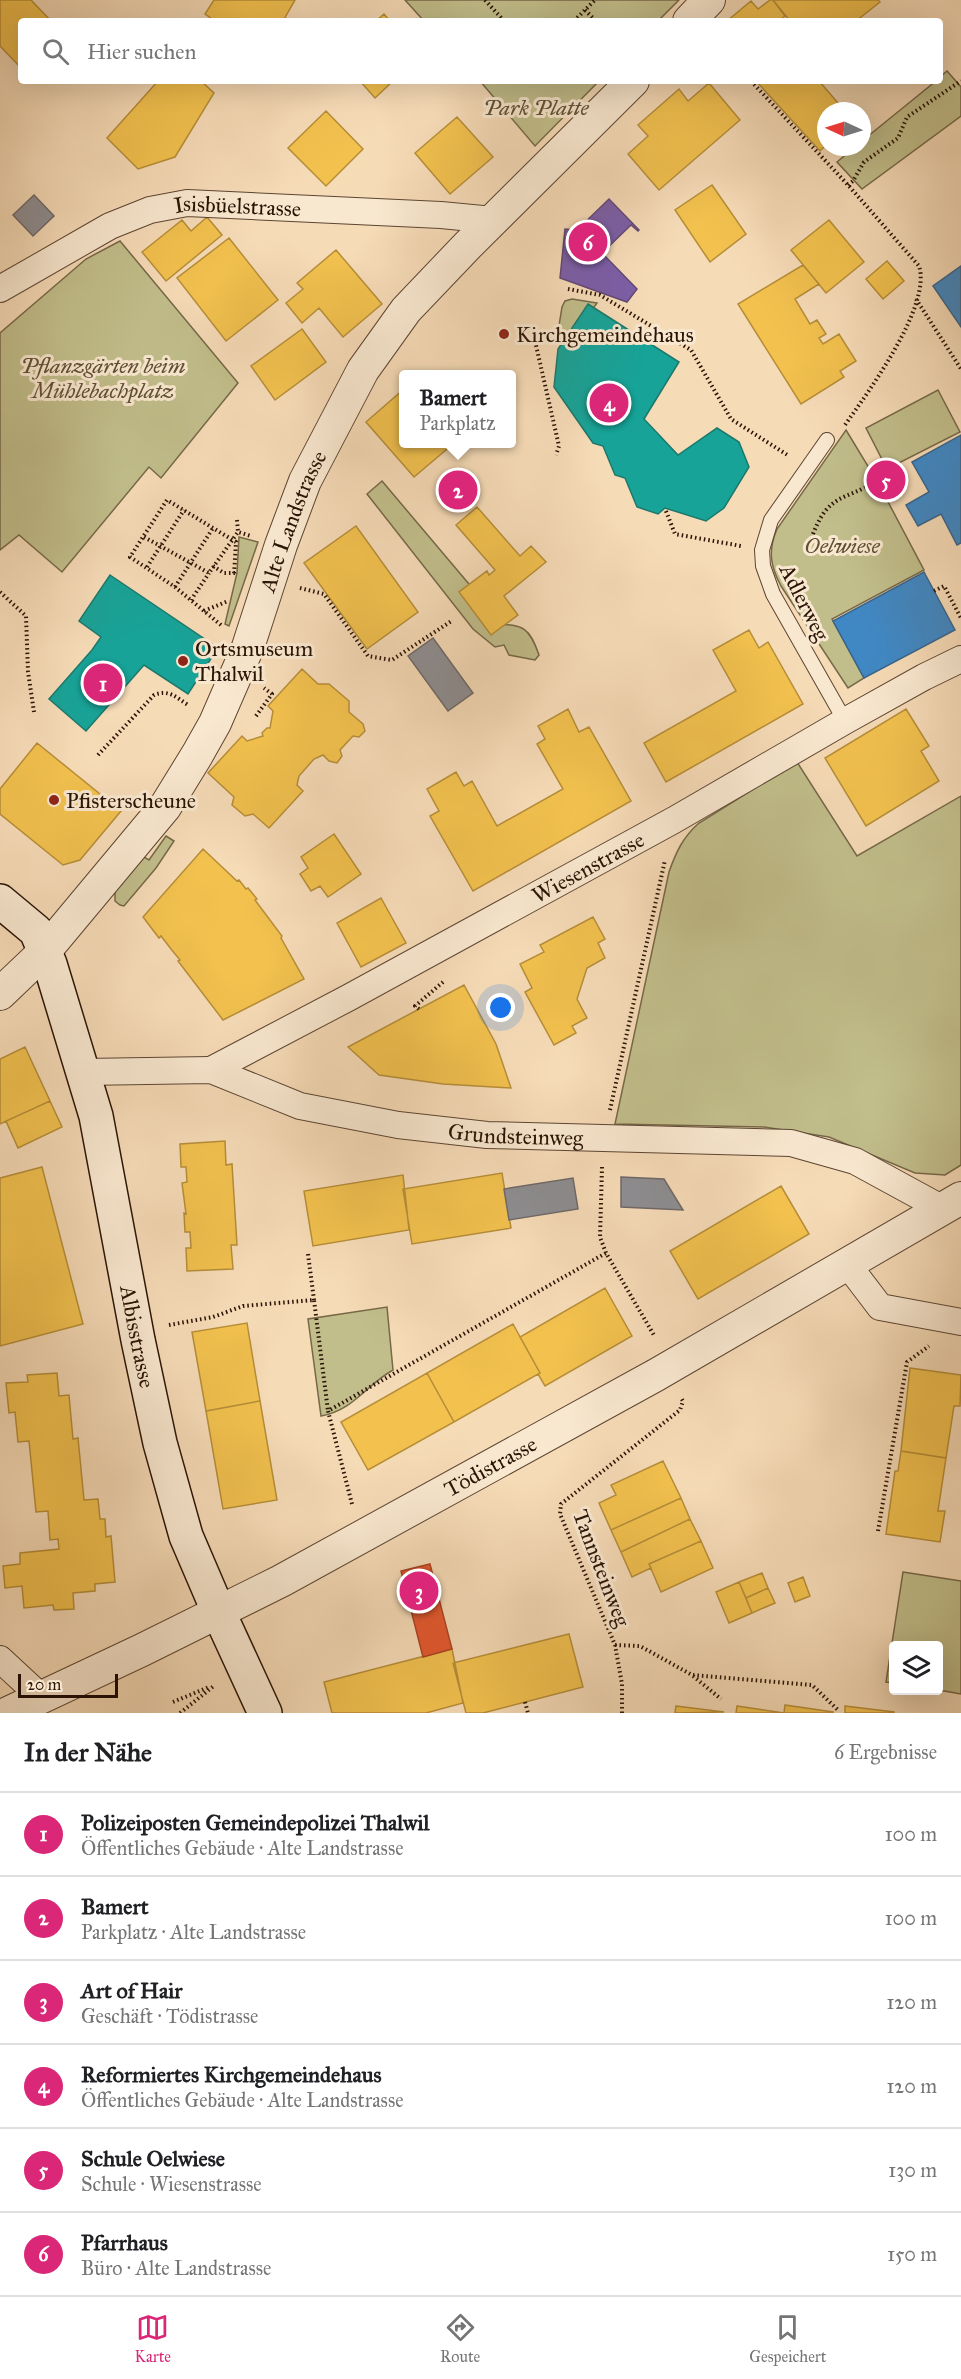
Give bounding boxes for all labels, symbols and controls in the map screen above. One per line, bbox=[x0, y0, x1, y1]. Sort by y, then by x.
search box bbox=[18, 18, 943, 84]
icon: search bbox=[39, 35, 72, 68]
text: Hier suchen bbox=[87, 38, 196, 65]
park label: Park Platte bbox=[483, 94, 590, 121]
north arrow bbox=[817, 102, 871, 156]
street label: Isisbüelstrasse bbox=[172, 190, 302, 222]
pin: 6 bbox=[568, 220, 608, 264]
place label: Kirchgemeindehaus bbox=[516, 321, 694, 348]
marker: Kirchgemeindehaus bbox=[497, 327, 511, 341]
park label: Pflanzgärten beim Mühlebachplatz bbox=[21, 352, 186, 404]
popup bbox=[399, 370, 516, 448]
pin: 4 bbox=[590, 380, 628, 426]
text: Bamert bbox=[419, 384, 487, 411]
text: Parkplatz bbox=[419, 411, 496, 435]
street label: Alte Landstrasse bbox=[253, 446, 333, 596]
pin: 5 bbox=[866, 458, 906, 502]
pin: 2 bbox=[438, 468, 478, 512]
park label: Oelwiese bbox=[804, 532, 880, 559]
street label: Adlerweg bbox=[773, 558, 836, 646]
place label: Ortsmuseum Thalwil bbox=[195, 635, 314, 687]
marker: Ortsmuseum Thalwil bbox=[176, 654, 190, 668]
pin: 1 bbox=[84, 660, 122, 706]
place label: Pfisterscheune bbox=[66, 787, 196, 814]
marker: Pfisterscheune bbox=[47, 793, 61, 807]
street label: Wiesenstrasse bbox=[527, 826, 649, 909]
your location bbox=[486, 993, 515, 1022]
street label: Grundsteinweg bbox=[447, 1118, 584, 1152]
street label: Albisstrasse bbox=[114, 1282, 161, 1390]
street label: Tödistrasse bbox=[439, 1430, 542, 1503]
street label: Tannsteinweg bbox=[567, 1506, 636, 1631]
pin: 3 bbox=[400, 1568, 438, 1614]
map controls bbox=[889, 1641, 943, 1695]
button: layers bbox=[889, 1641, 943, 1695]
scale bar bbox=[18, 1671, 118, 1698]
text: 20 m bbox=[27, 1675, 61, 1694]
text: In der Nähe bbox=[24, 1736, 152, 1768]
text: 6 Ergebnisse bbox=[834, 1740, 937, 1764]
text: Polizeiposten Gemeindepolizei Thalwil bbox=[81, 1809, 430, 1836]
text: 1 bbox=[40, 1822, 47, 1846]
text: 100 m bbox=[885, 1822, 937, 1846]
text: Öffentliches Gebäude · Alte Landstrasse bbox=[81, 1836, 404, 1860]
text: Bamert bbox=[81, 1893, 148, 1920]
text: 2 bbox=[39, 1906, 48, 1930]
text: 100 m bbox=[885, 1906, 937, 1930]
text: Parkplatz · Alte Landstrasse bbox=[81, 1920, 306, 1944]
text: Art of Hair bbox=[81, 1977, 183, 2004]
text: 3 bbox=[40, 1990, 48, 2014]
text: 120 m bbox=[886, 1990, 937, 2014]
text: Geschäft · Tödistrasse bbox=[81, 2004, 258, 2028]
text: Reformiertes Kirchgemeindehaus bbox=[81, 2061, 381, 2088]
text: 4 bbox=[38, 2074, 49, 2098]
text: 120 m bbox=[886, 2074, 937, 2098]
text: Öffentliches Gebäude · Alte Landstrasse bbox=[81, 2088, 404, 2112]
text: Schule Oelwiese bbox=[81, 2145, 225, 2172]
text: 5 bbox=[39, 2158, 48, 2182]
text: 130 m bbox=[888, 2158, 937, 2182]
text: Schule · Wiesenstrasse bbox=[81, 2172, 262, 2196]
text: Pfarrhaus bbox=[81, 2229, 168, 2256]
text: 6 bbox=[38, 2242, 49, 2266]
text: 150 m bbox=[887, 2242, 937, 2266]
text: Büro · Alte Landstrasse bbox=[81, 2256, 271, 2280]
tab: Karte bbox=[135, 2311, 171, 2366]
tab: Route bbox=[440, 2311, 480, 2366]
tab: Gespeichert bbox=[749, 2311, 826, 2366]

